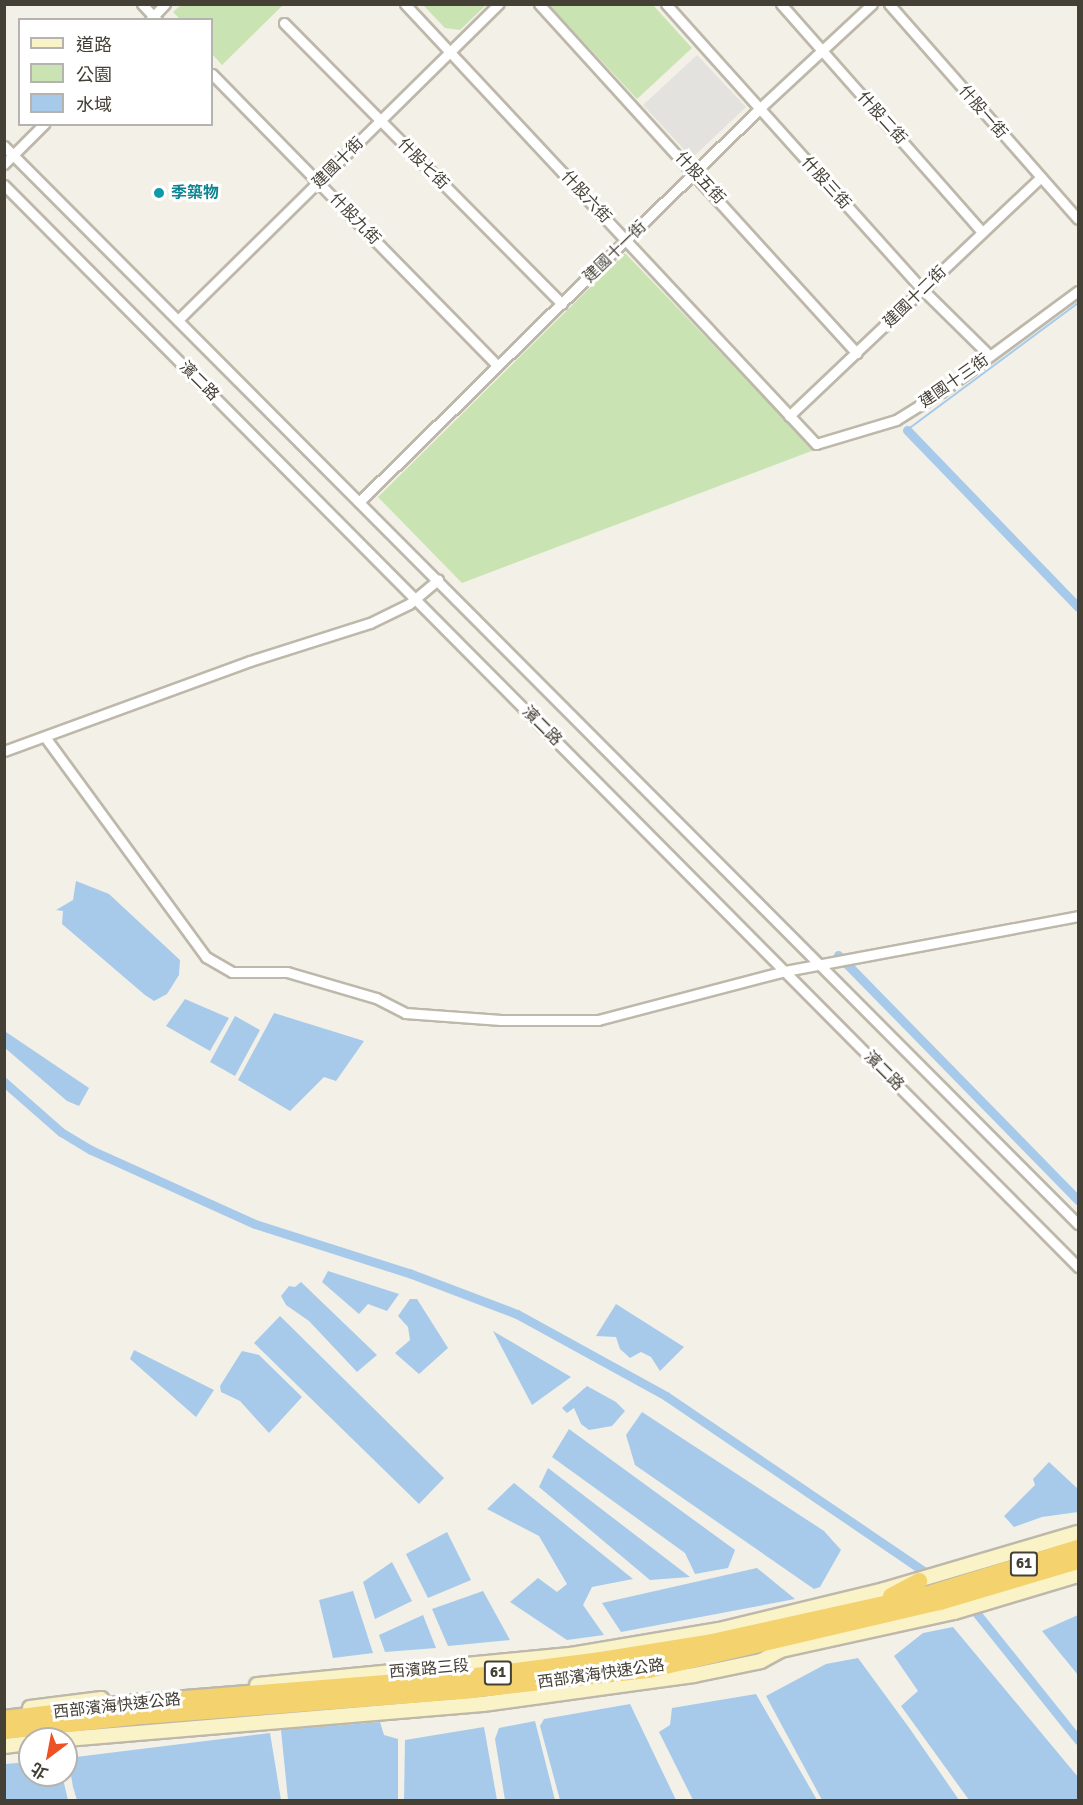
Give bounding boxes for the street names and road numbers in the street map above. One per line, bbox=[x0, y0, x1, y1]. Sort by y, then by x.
street label: 什股一街 bbox=[955, 82, 1011, 142]
street label: 什股二街 bbox=[853, 88, 911, 148]
street label: 建國十街 bbox=[309, 134, 367, 192]
street label: 什股七街 bbox=[394, 135, 452, 193]
street label: 什股五街 bbox=[671, 148, 729, 208]
street label: 什股三街 bbox=[797, 153, 855, 213]
street label: 什股六街 bbox=[557, 167, 615, 227]
street label: 什股九街 bbox=[326, 189, 384, 249]
street label: 建國十一街 bbox=[580, 217, 650, 287]
street label: 建國十二街 bbox=[880, 262, 950, 332]
street label: 建國十三街 bbox=[916, 350, 992, 412]
street label: 濱二路 bbox=[175, 357, 223, 405]
street label: 濱二路 bbox=[518, 702, 566, 750]
street label: 濱二路 bbox=[860, 1047, 908, 1095]
road number: 61 bbox=[1009, 1552, 1039, 1576]
street label: 西濱路三段 bbox=[388, 1656, 470, 1682]
street label: 西部濱海快速公路 bbox=[536, 1656, 666, 1692]
road number: 61 bbox=[483, 1661, 513, 1685]
street label: 西部濱海快速公路 bbox=[52, 1690, 182, 1722]

